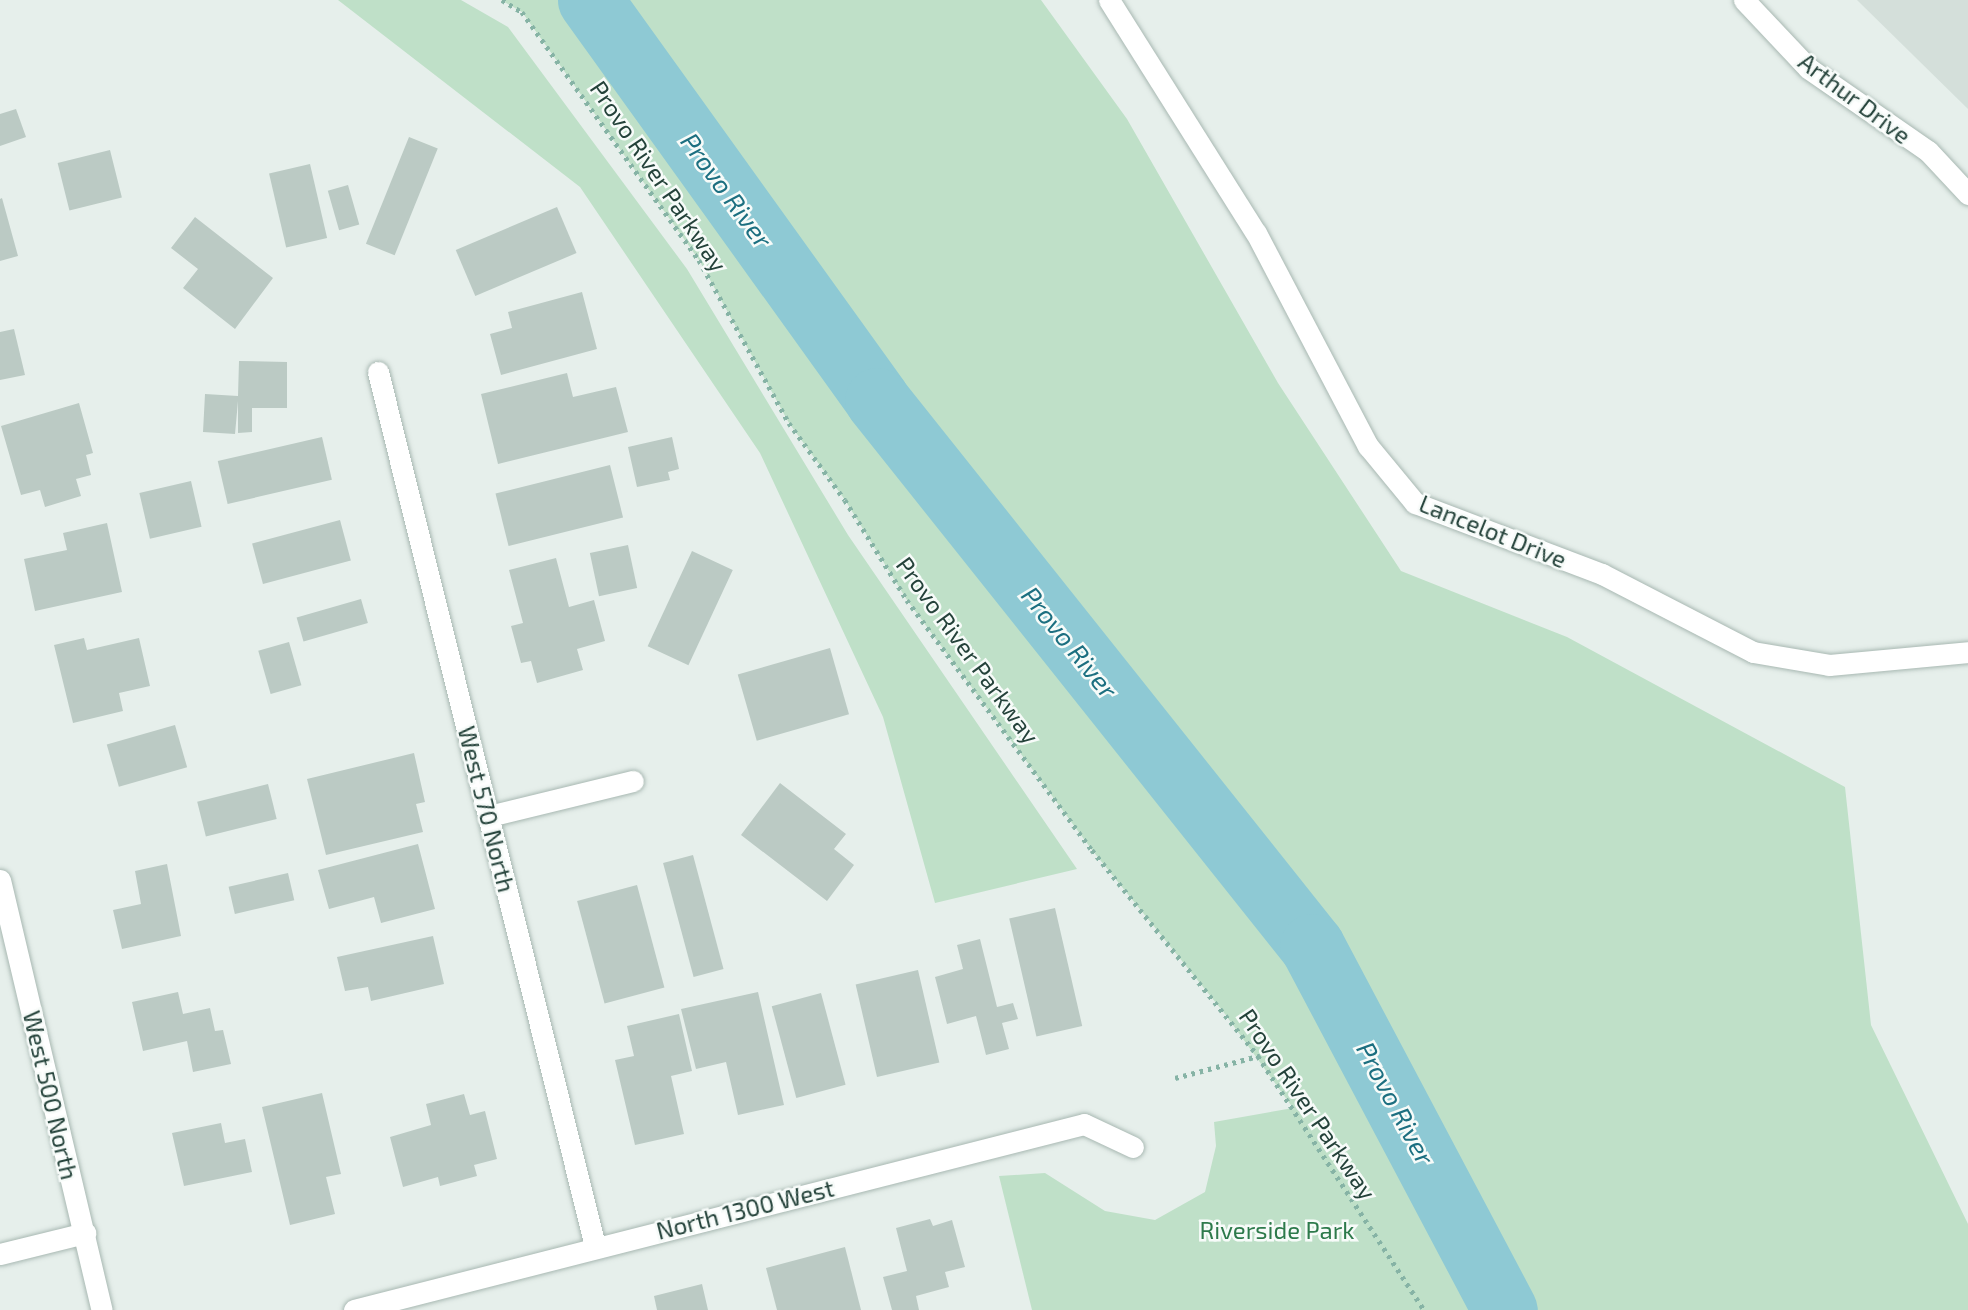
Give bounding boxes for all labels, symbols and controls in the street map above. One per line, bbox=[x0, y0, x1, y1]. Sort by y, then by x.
street label: Arthur Drive bbox=[1793, 46, 1917, 150]
street label: Provo River Parkway bbox=[584, 75, 734, 277]
water label: Provo River bbox=[675, 126, 779, 254]
street label: Lancelot Drive bbox=[1415, 488, 1571, 574]
street label: Provo River Parkway bbox=[890, 551, 1046, 749]
water label: Provo River bbox=[1015, 580, 1125, 704]
street label: West 570 North bbox=[452, 723, 522, 895]
street label: Provo River Parkway bbox=[1233, 1003, 1383, 1205]
street label: West 500 North bbox=[18, 1008, 84, 1182]
water label: Provo River bbox=[1351, 1036, 1441, 1170]
street label: North 1300 West bbox=[653, 1173, 837, 1245]
park label: Riverside Park bbox=[1199, 1216, 1355, 1244]

